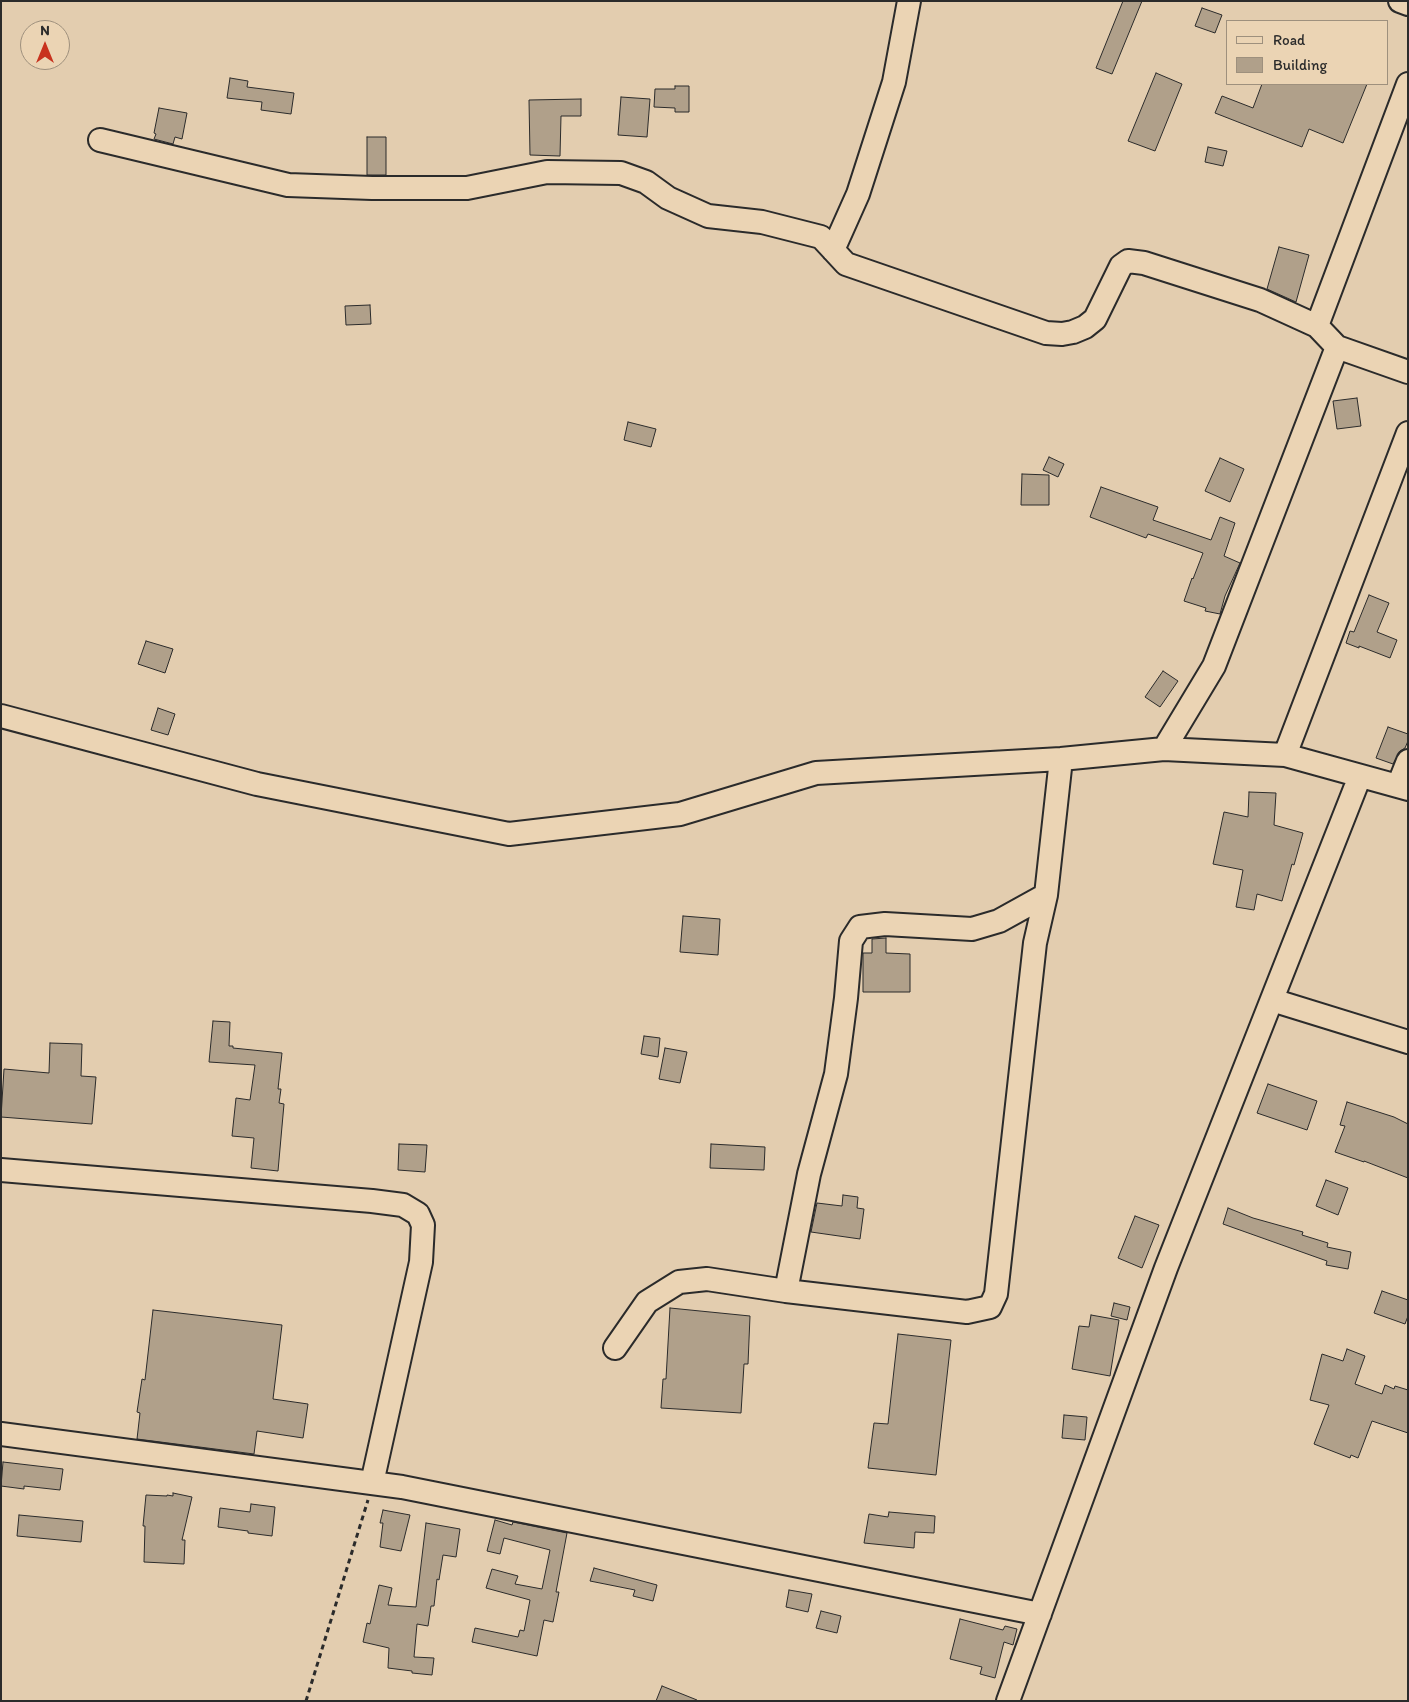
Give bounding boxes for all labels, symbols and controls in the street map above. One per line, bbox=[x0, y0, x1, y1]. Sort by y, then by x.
north arrow bbox=[20, 20, 70, 70]
legend bbox=[1226, 20, 1389, 85]
text: N bbox=[40, 22, 50, 39]
text: Road bbox=[1273, 31, 1305, 49]
text: Building bbox=[1273, 56, 1327, 74]

